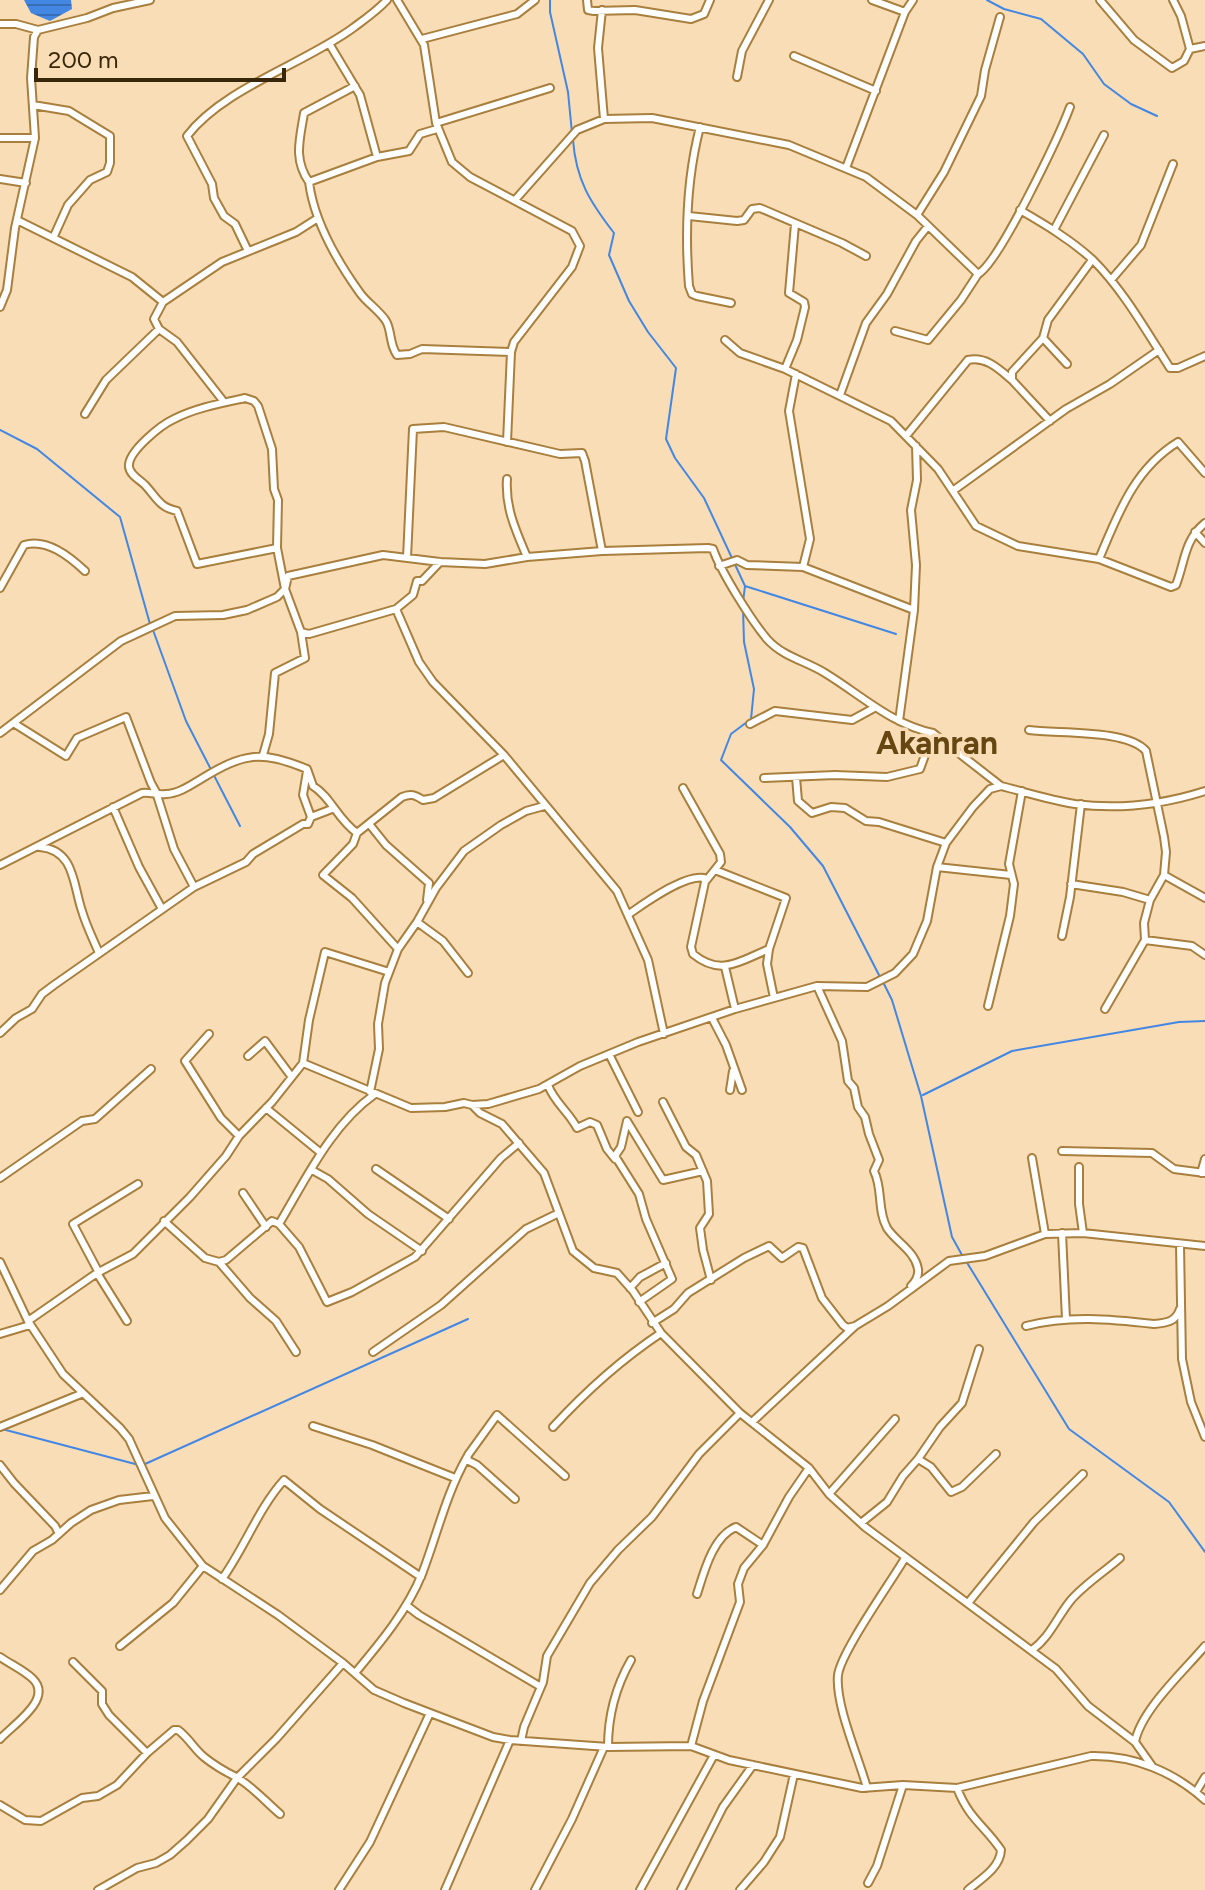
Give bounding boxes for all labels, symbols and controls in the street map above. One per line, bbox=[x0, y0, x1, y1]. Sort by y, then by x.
scale bar bbox=[36, 32, 284, 82]
text: 200 m bbox=[48, 45, 119, 74]
district label: Akanran bbox=[876, 724, 998, 762]

